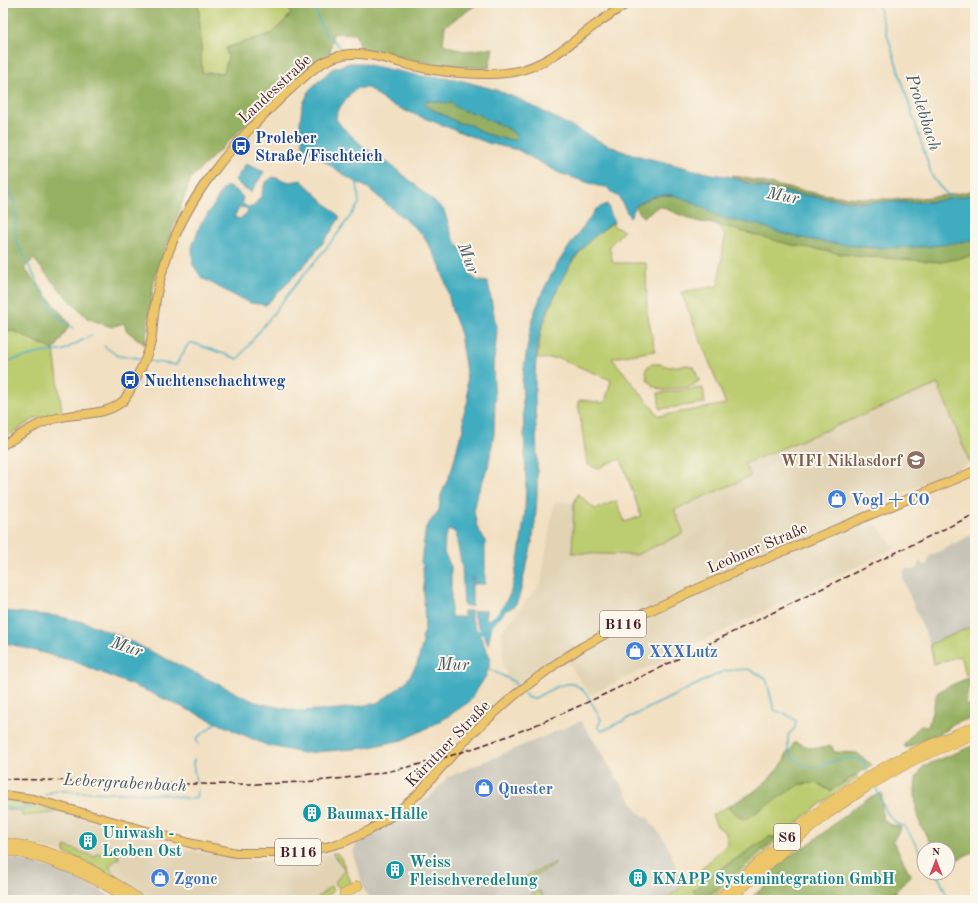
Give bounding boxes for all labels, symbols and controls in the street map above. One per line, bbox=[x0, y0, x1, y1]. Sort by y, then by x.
street label: Landesstraße bbox=[236, 52, 315, 127]
water label: Prolebbach bbox=[902, 71, 943, 153]
place label: Proleber Straße/Fischteich bbox=[255, 131, 383, 165]
bus stop icon: Proleber Straße/Fischteich bbox=[230, 135, 252, 157]
water label: Mur bbox=[764, 185, 801, 208]
water label: Mur bbox=[453, 240, 482, 277]
bus stop icon: Nuchtenschachtweg bbox=[119, 369, 141, 391]
place label: Nuchtenschachtweg bbox=[144, 374, 286, 390]
school or university icon: WIFI Niklasdorf bbox=[905, 449, 927, 471]
place label: WIFI Niklasdorf bbox=[780, 454, 903, 470]
shop icon: Vogl + CO bbox=[826, 488, 848, 510]
place label: Vogl + CO bbox=[851, 493, 930, 509]
street label: Leobner Straße bbox=[705, 521, 810, 577]
road number: B116 bbox=[600, 611, 646, 637]
water label: Mur bbox=[108, 634, 145, 661]
shop icon: XXXLutz bbox=[624, 640, 646, 662]
place label: XXXLutz bbox=[649, 645, 718, 661]
water label: Mur bbox=[436, 657, 470, 674]
street label: Kärntner Straße bbox=[403, 698, 494, 791]
water label: Lebergrabenbach bbox=[62, 772, 187, 795]
shop icon: Quester bbox=[473, 777, 495, 799]
place label: Quester bbox=[498, 782, 553, 798]
building icon: Baumax-Halle bbox=[301, 802, 323, 824]
place label: Baumax-Halle bbox=[326, 807, 428, 823]
road number: S6 bbox=[774, 824, 800, 850]
place label: Uniwash - Leoben Ost bbox=[102, 826, 182, 860]
building icon: Uniwash - Leoben Ost bbox=[77, 830, 99, 852]
road number: B116 bbox=[275, 839, 321, 865]
north arrow bbox=[916, 841, 956, 881]
text: N bbox=[932, 847, 941, 858]
place label: Weiss Fleischveredelung bbox=[409, 855, 538, 889]
building icon: Weiss Fleischveredelung bbox=[384, 859, 406, 881]
shop icon: Zgonc bbox=[149, 867, 171, 889]
building icon: KNAPP Systemintegration GmbH bbox=[627, 867, 649, 889]
place label: Zgonc bbox=[174, 872, 218, 888]
place label: KNAPP Systemintegration GmbH bbox=[652, 872, 895, 888]

